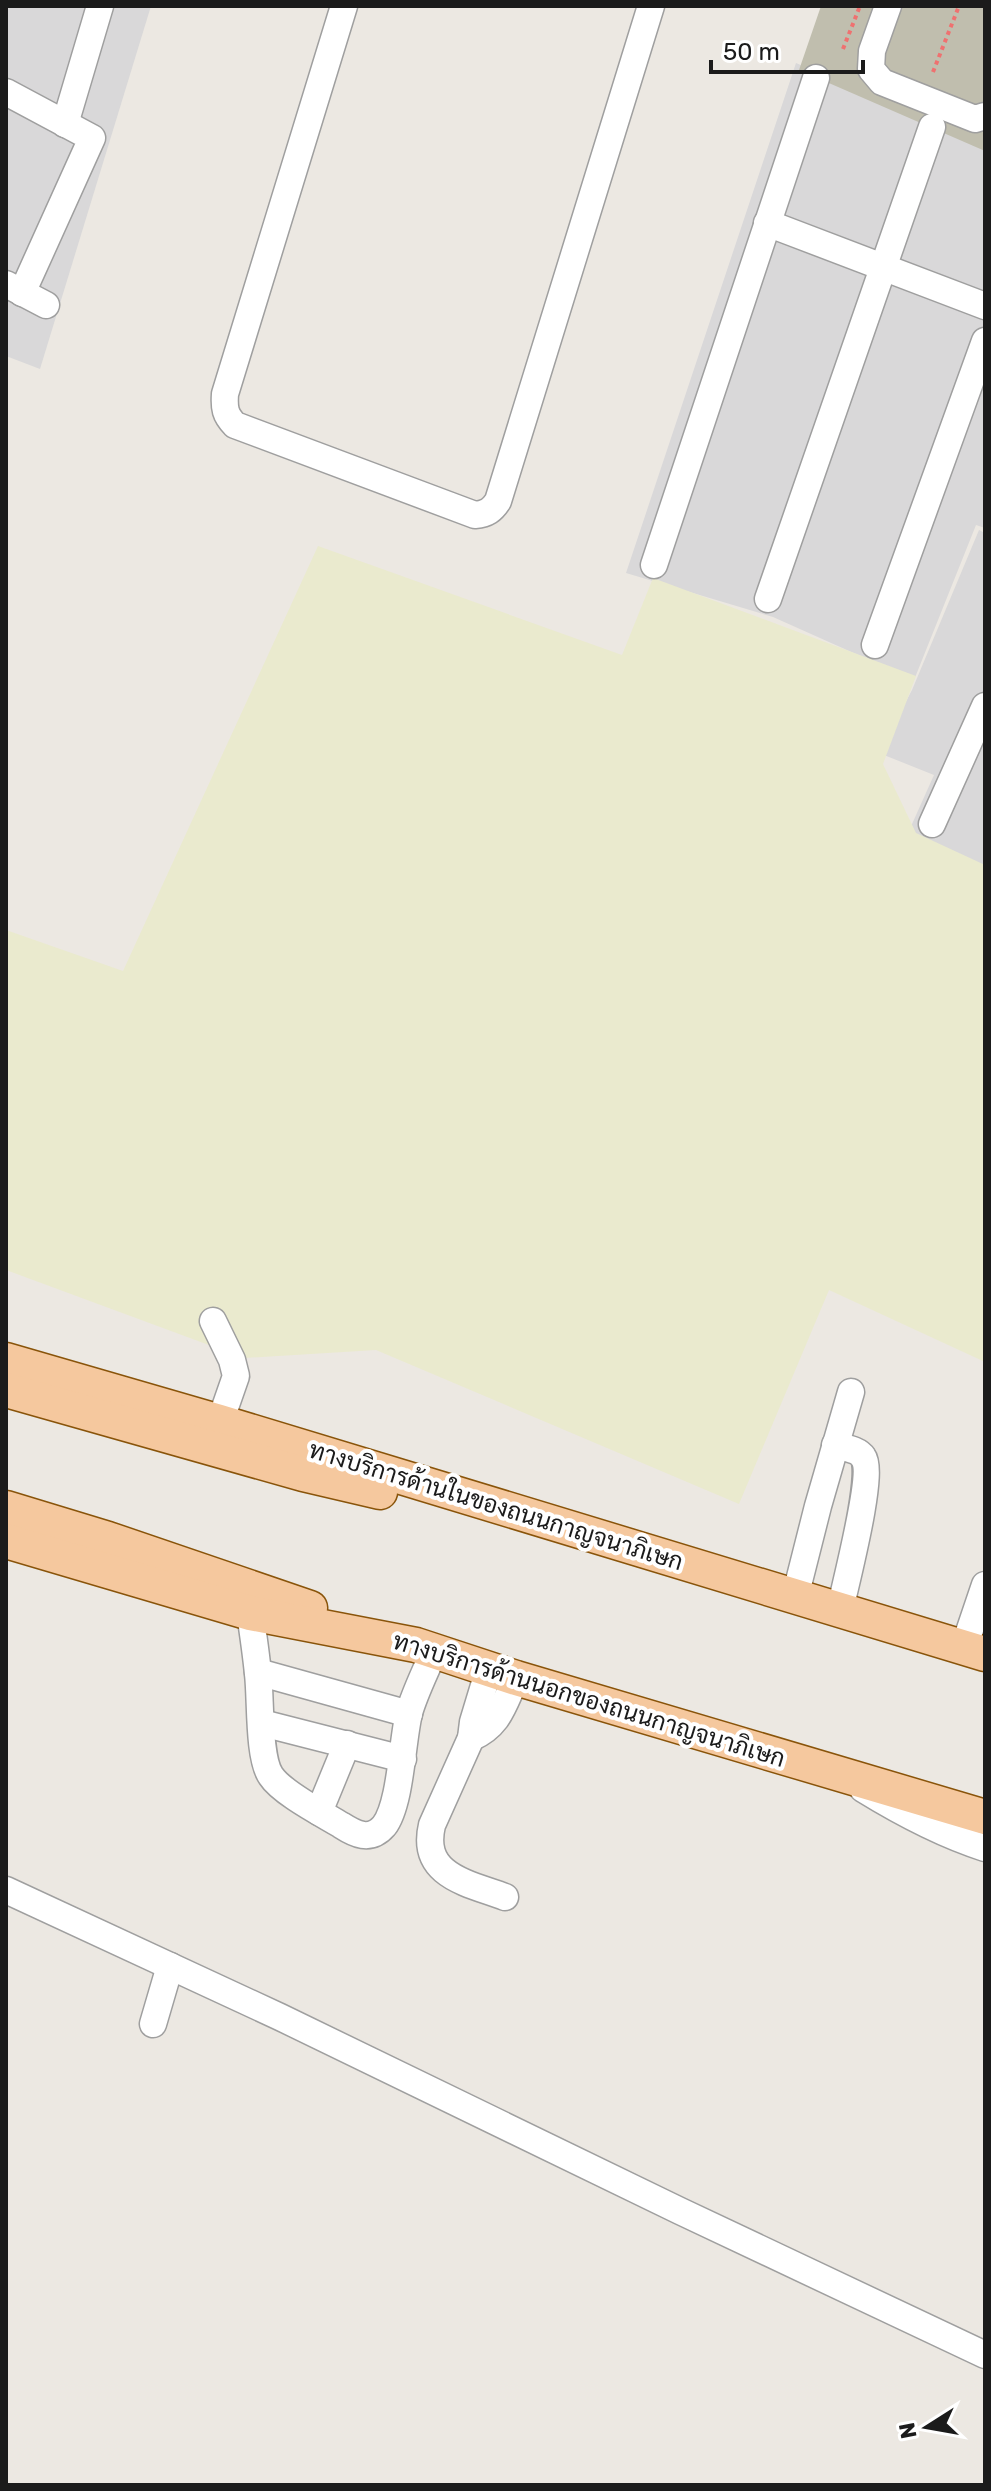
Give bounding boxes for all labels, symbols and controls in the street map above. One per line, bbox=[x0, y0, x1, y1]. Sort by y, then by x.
scale bar bbox=[711, 24, 863, 74]
text: 50 m bbox=[723, 38, 780, 66]
street label: ทางบริการด้านในของถนนกาญจนาภิเษก bbox=[306, 1434, 687, 1576]
street label: ทางบริการด้านนอกของถนนกาญจนาภิเษก bbox=[390, 1626, 789, 1773]
north arrow bbox=[887, 2387, 967, 2467]
text: N bbox=[893, 2420, 923, 2441]

